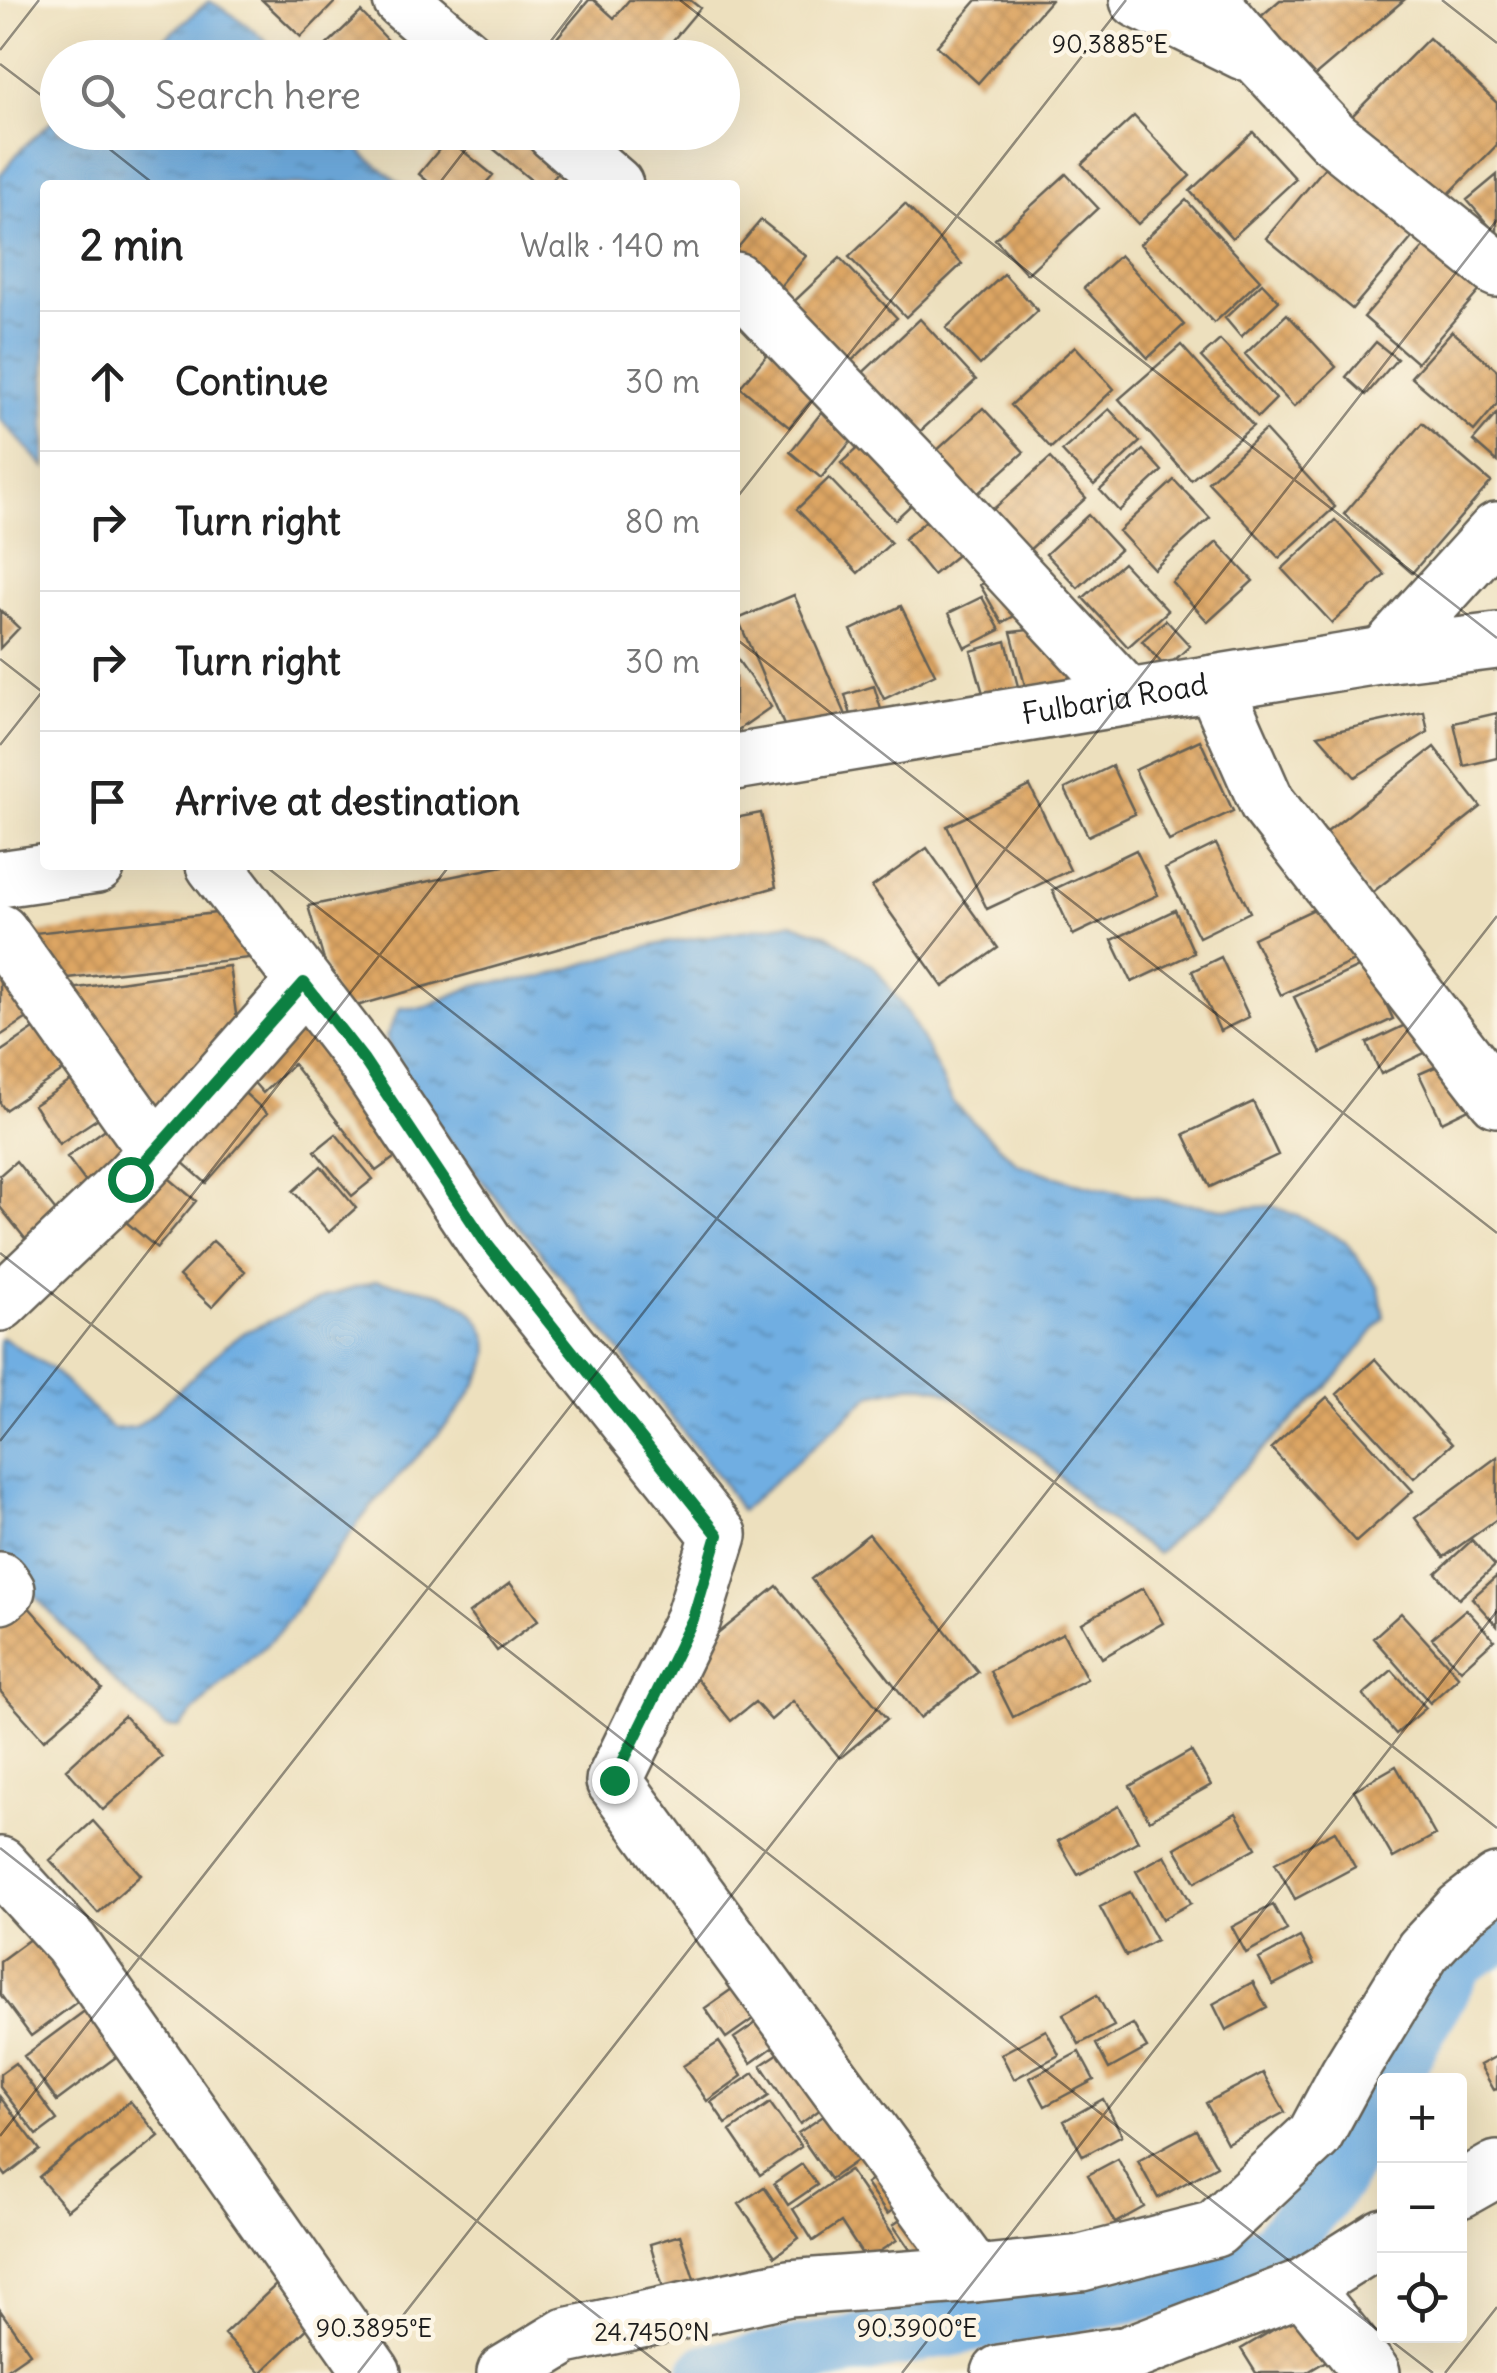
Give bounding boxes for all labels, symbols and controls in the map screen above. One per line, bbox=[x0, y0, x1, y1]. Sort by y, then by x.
text: 90.3885°E bbox=[1052, 28, 1168, 60]
search box bbox=[40, 40, 740, 150]
icon: search bbox=[75, 68, 130, 123]
text: Search here bbox=[155, 72, 361, 119]
text: 2 min bbox=[80, 219, 184, 271]
text: Walk · 140 m bbox=[520, 225, 700, 266]
icon: ahead bbox=[80, 354, 135, 409]
text: Continue bbox=[175, 358, 328, 405]
text: 30 m bbox=[625, 361, 700, 402]
icon: right bbox=[80, 494, 135, 549]
text: Turn right bbox=[175, 498, 341, 545]
text: 80 m bbox=[625, 501, 700, 542]
icon: right bbox=[80, 634, 135, 689]
text: Turn right bbox=[175, 638, 341, 685]
text: 30 m bbox=[625, 641, 700, 682]
street label: Fulbaria Road bbox=[1019, 664, 1210, 732]
icon: arrive bbox=[80, 774, 135, 829]
text: Arrive at destination bbox=[175, 778, 520, 825]
route start bbox=[108, 1157, 154, 1203]
route end bbox=[592, 1758, 638, 1804]
map controls bbox=[1377, 2073, 1467, 2343]
button: + bbox=[1377, 2073, 1467, 2163]
button: − bbox=[1377, 2163, 1467, 2253]
button: locate bbox=[1377, 2253, 1467, 2343]
text: 90.3895°E bbox=[316, 2312, 432, 2344]
text: 90.3900°E bbox=[857, 2312, 977, 2344]
text: 24.7450°N bbox=[594, 2316, 710, 2348]

